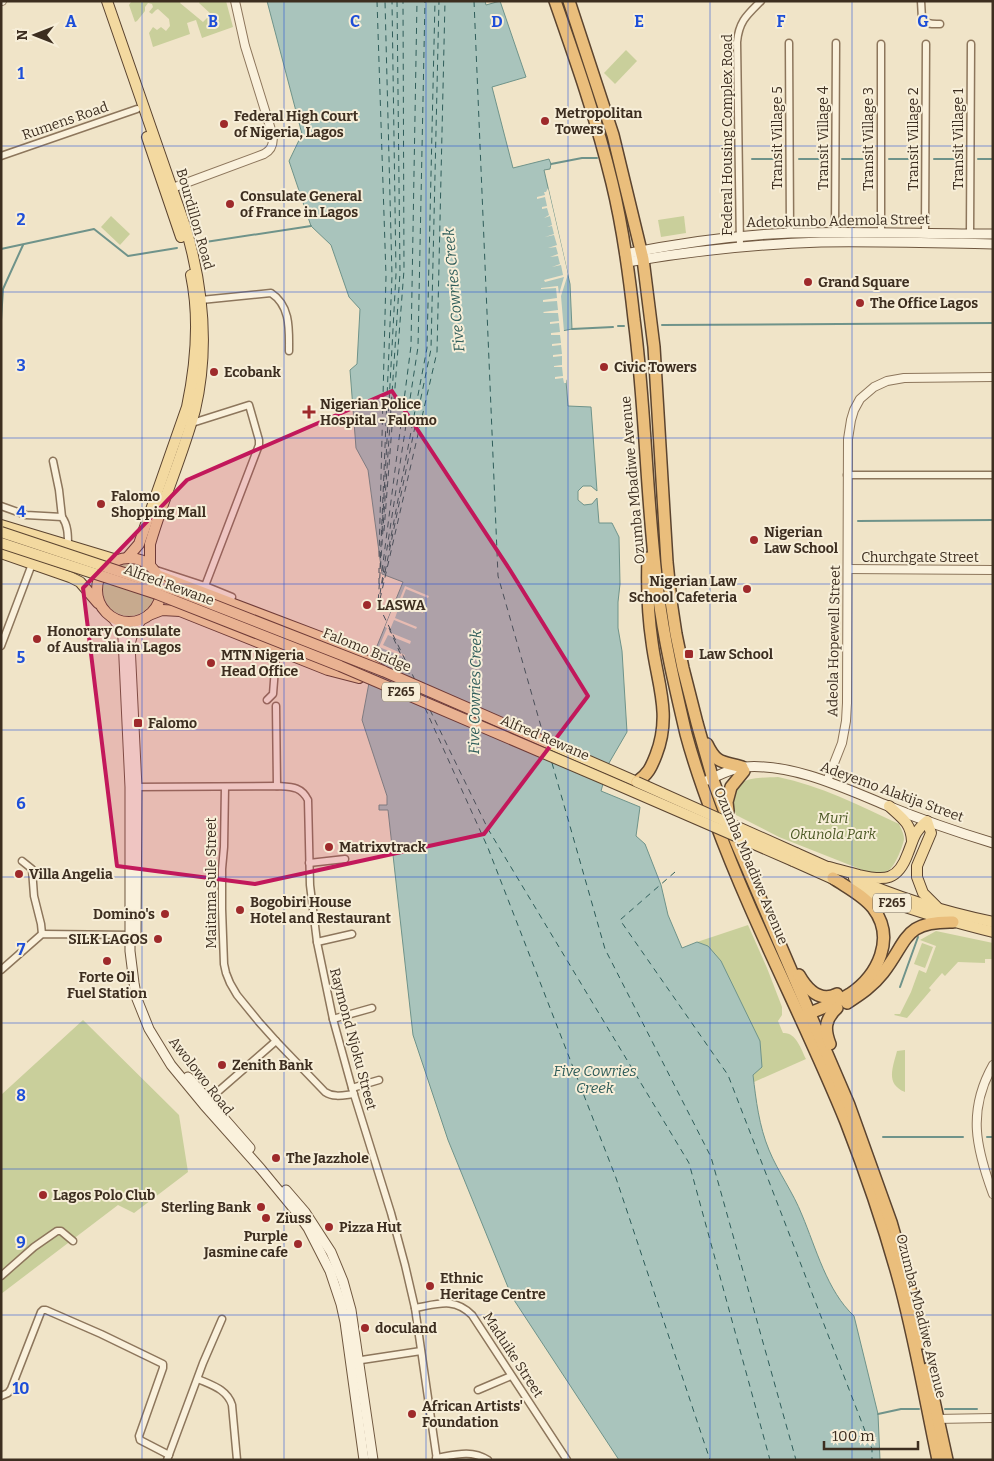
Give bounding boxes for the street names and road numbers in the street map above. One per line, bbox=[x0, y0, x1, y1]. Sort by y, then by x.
street label: Federal Housing Complex Road bbox=[719, 34, 736, 236]
street label: Transit Village 5 bbox=[769, 86, 786, 190]
street label: Transit Village 4 bbox=[815, 86, 832, 190]
street label: Transit Village 3 bbox=[860, 87, 877, 191]
street label: Transit Village 2 bbox=[905, 87, 922, 191]
street label: Transit Village 1 bbox=[950, 88, 967, 190]
street label: Rumens Road bbox=[20, 98, 110, 144]
street label: Bourdillon Road bbox=[172, 166, 218, 272]
street label: Adetokunbo Ademola Street bbox=[746, 211, 930, 231]
street label: Ozumba Mbadiwe Avenue bbox=[617, 395, 649, 565]
street label: Churchgate Street bbox=[861, 549, 979, 566]
street label: Alfred Rewane bbox=[122, 561, 216, 609]
street label: Adeola Hopewell Street bbox=[824, 565, 844, 717]
street label: Falomo Bridge bbox=[320, 625, 414, 675]
road number: F265 bbox=[382, 682, 420, 702]
street label: Alfred Rewane bbox=[498, 712, 592, 764]
street label: Adeyemo Alakija Street bbox=[818, 758, 966, 826]
street label: Ozumba Mbadiwe Avenue bbox=[710, 785, 792, 947]
street label: Maitama Sule Street bbox=[203, 817, 220, 949]
road number: F265 bbox=[873, 894, 911, 912]
street label: Raymond Njoku Street bbox=[326, 966, 380, 1112]
street label: Awolowo Road bbox=[165, 1033, 237, 1119]
street label: Ozumba Mbadiwe Avenue bbox=[892, 1232, 950, 1400]
street label: Maduike Street bbox=[479, 1309, 547, 1401]

